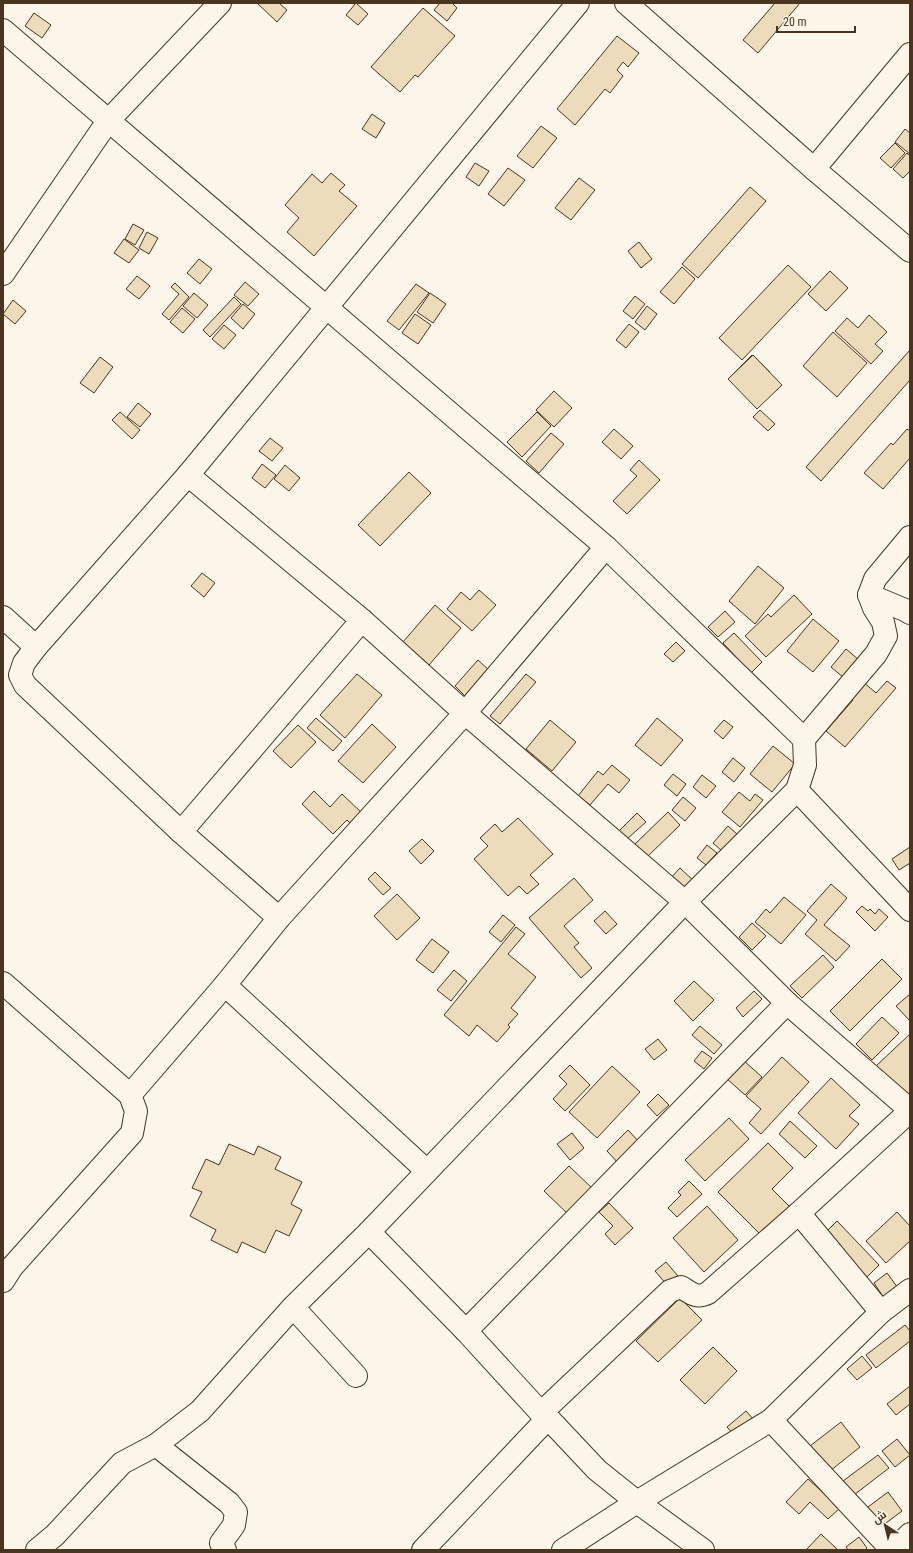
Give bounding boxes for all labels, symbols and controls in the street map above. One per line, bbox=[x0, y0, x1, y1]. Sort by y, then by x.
scale bar bbox=[777, 8, 855, 34]
text: 20 m bbox=[783, 15, 807, 29]
north arrow bbox=[865, 1505, 905, 1545]
text: ش bbox=[870, 1508, 889, 1527]

